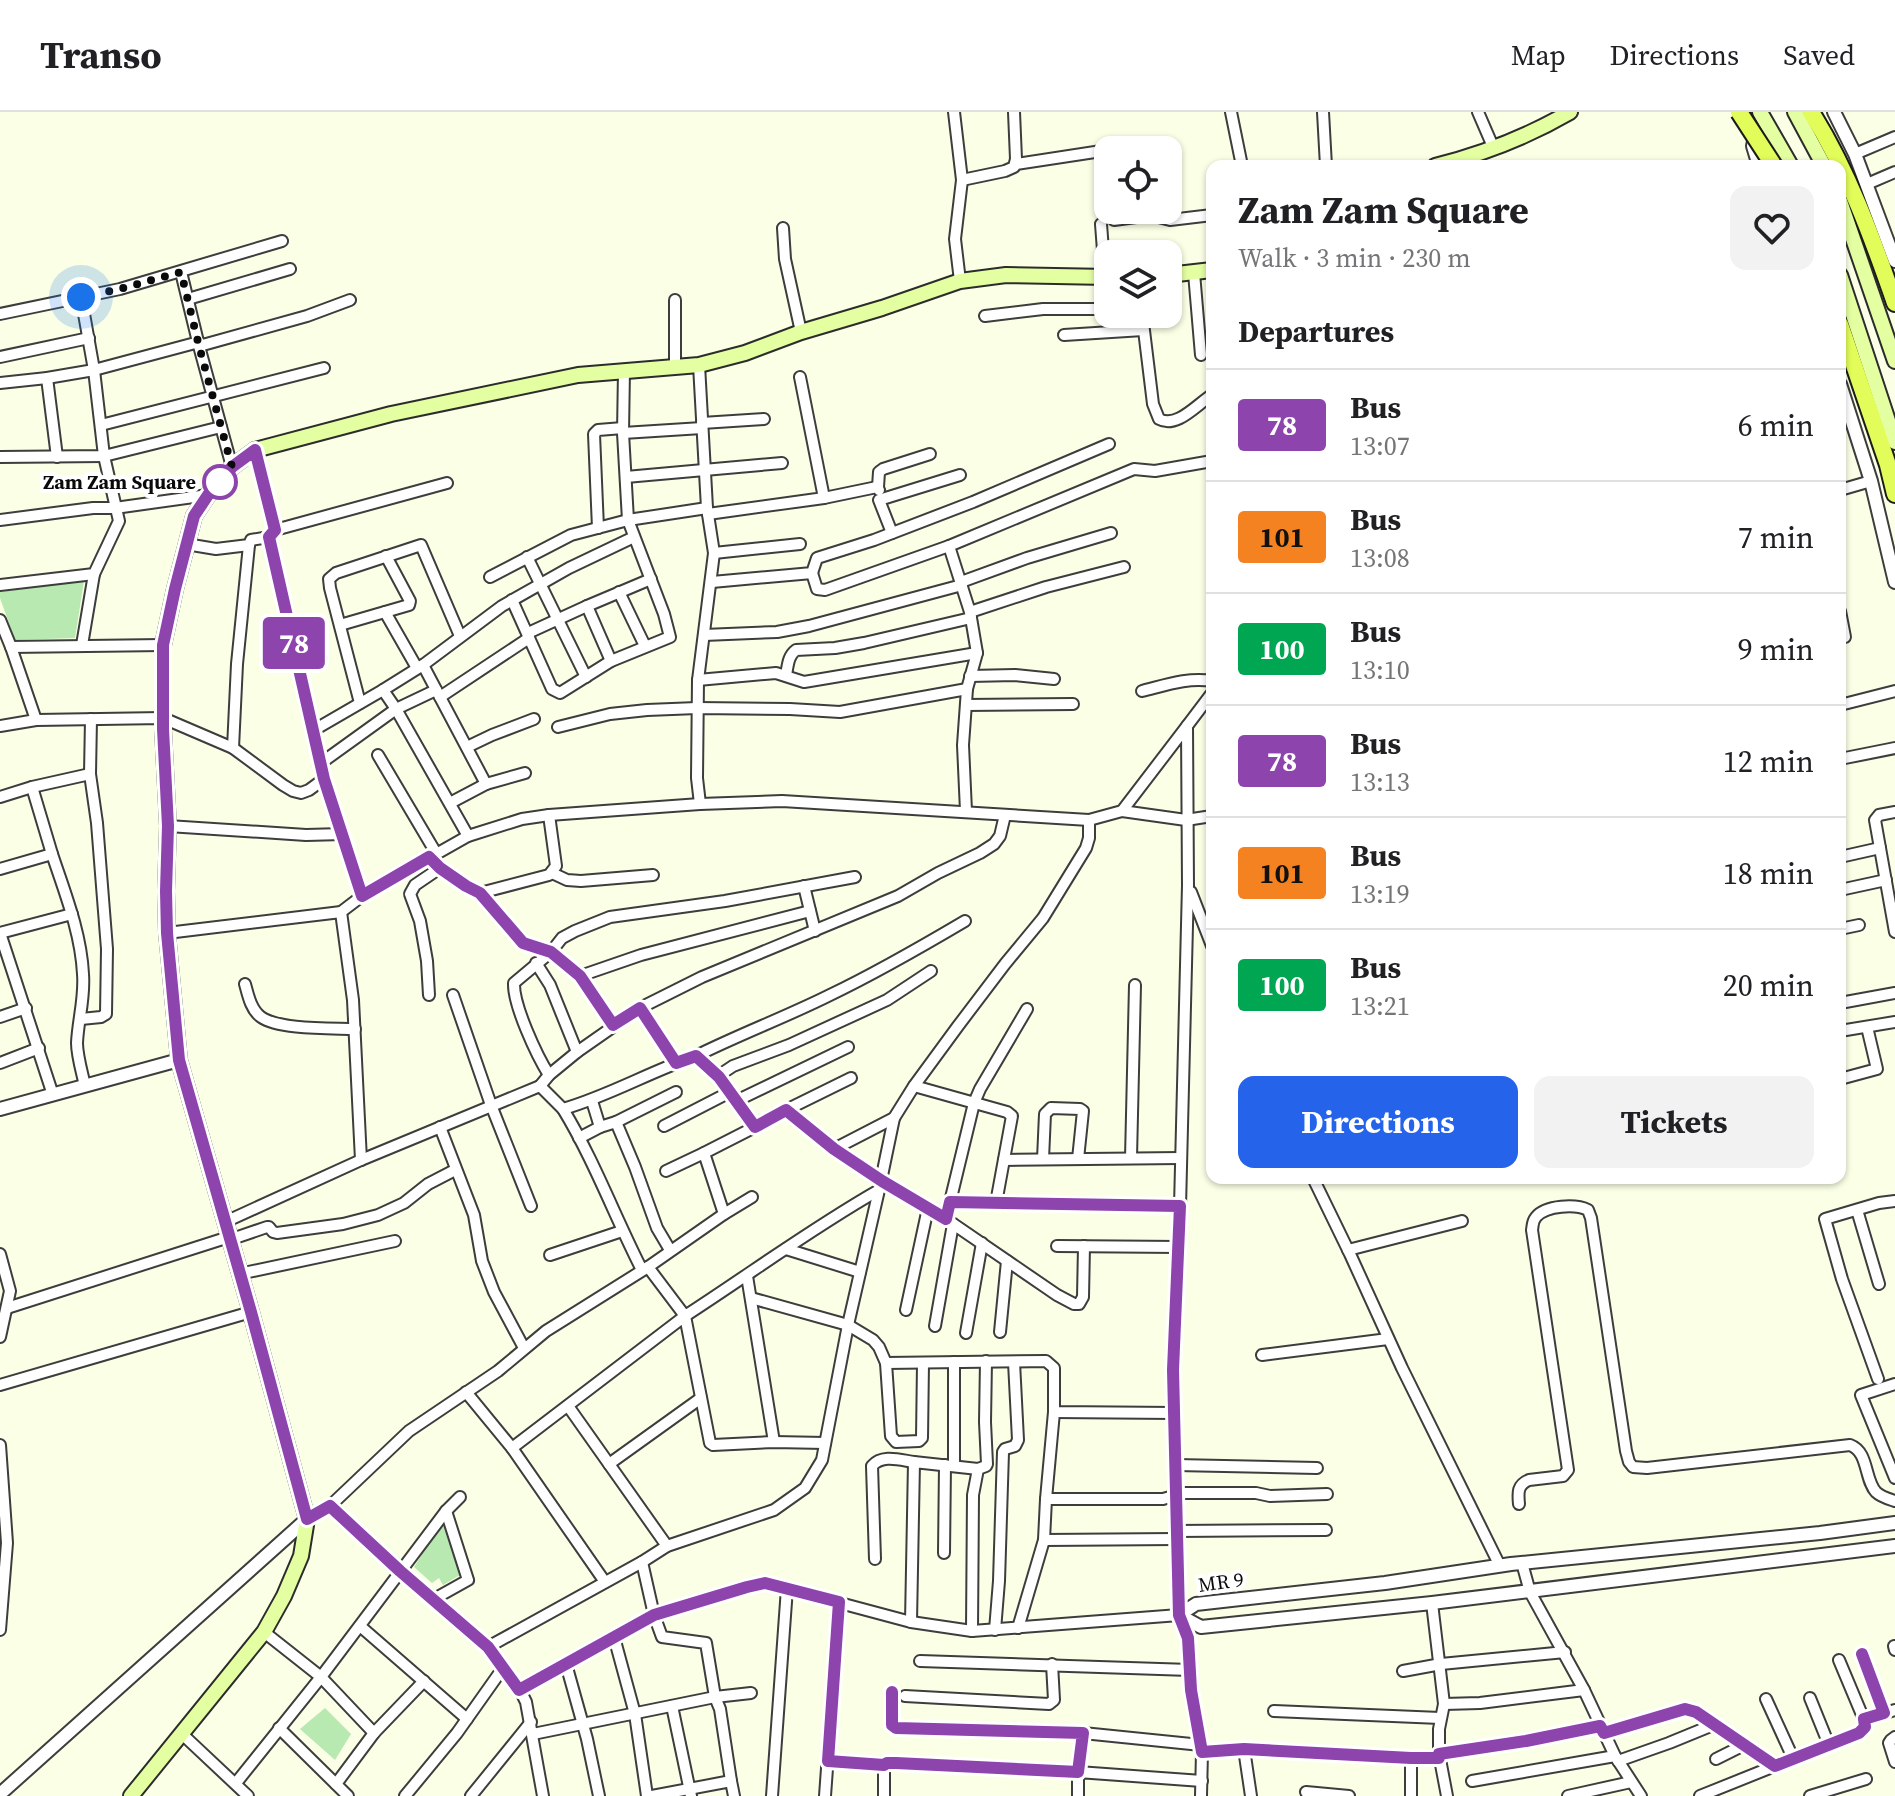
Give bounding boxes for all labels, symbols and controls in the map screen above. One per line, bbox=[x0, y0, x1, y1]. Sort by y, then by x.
text: Transo bbox=[40, 29, 162, 81]
text: Map bbox=[1511, 36, 1566, 74]
text: Directions bbox=[1610, 36, 1739, 74]
text: Saved bbox=[1783, 36, 1855, 74]
map controls bbox=[1094, 136, 1182, 328]
button: locate bbox=[1094, 136, 1182, 224]
text: Zam Zam Square bbox=[1238, 184, 1529, 236]
button: heart bbox=[1730, 186, 1814, 270]
button: layers bbox=[1094, 240, 1182, 328]
text: Walk · 3 min · 230 m bbox=[1238, 240, 1471, 276]
your location bbox=[61, 277, 101, 317]
text: Departures bbox=[1238, 311, 1394, 352]
text: Bus bbox=[1350, 387, 1401, 428]
text: 6 min bbox=[1738, 405, 1814, 446]
text: 78 bbox=[1267, 406, 1297, 444]
text: 13:07 bbox=[1350, 428, 1410, 464]
marker: Zam Zam Square bbox=[203, 465, 237, 499]
place label: Zam Zam Square bbox=[43, 468, 196, 496]
text: Bus bbox=[1350, 499, 1401, 540]
text: 7 min bbox=[1738, 517, 1814, 558]
text: 101 bbox=[1259, 518, 1305, 556]
text: 13:08 bbox=[1350, 540, 1410, 576]
text: Bus bbox=[1350, 611, 1401, 652]
line badge: 78 bbox=[258, 617, 330, 669]
text: 78 bbox=[279, 624, 309, 662]
text: 9 min bbox=[1738, 629, 1814, 670]
text: 100 bbox=[1259, 630, 1305, 668]
text: 13:10 bbox=[1350, 652, 1410, 688]
text: Bus bbox=[1350, 723, 1401, 764]
text: 12 min bbox=[1723, 741, 1814, 782]
text: 78 bbox=[1267, 742, 1297, 780]
text: 13:13 bbox=[1350, 764, 1410, 800]
text: Bus bbox=[1350, 835, 1401, 876]
text: 18 min bbox=[1723, 853, 1814, 894]
text: 101 bbox=[1259, 854, 1305, 892]
text: 13:19 bbox=[1350, 876, 1410, 912]
text: Bus bbox=[1350, 947, 1401, 988]
text: 20 min bbox=[1723, 965, 1814, 1006]
text: 100 bbox=[1259, 966, 1305, 1004]
text: 13:21 bbox=[1350, 988, 1410, 1024]
button: Directions bbox=[1238, 1076, 1518, 1168]
button: Tickets bbox=[1534, 1076, 1814, 1168]
street label: MR 9 bbox=[1196, 1565, 1246, 1599]

